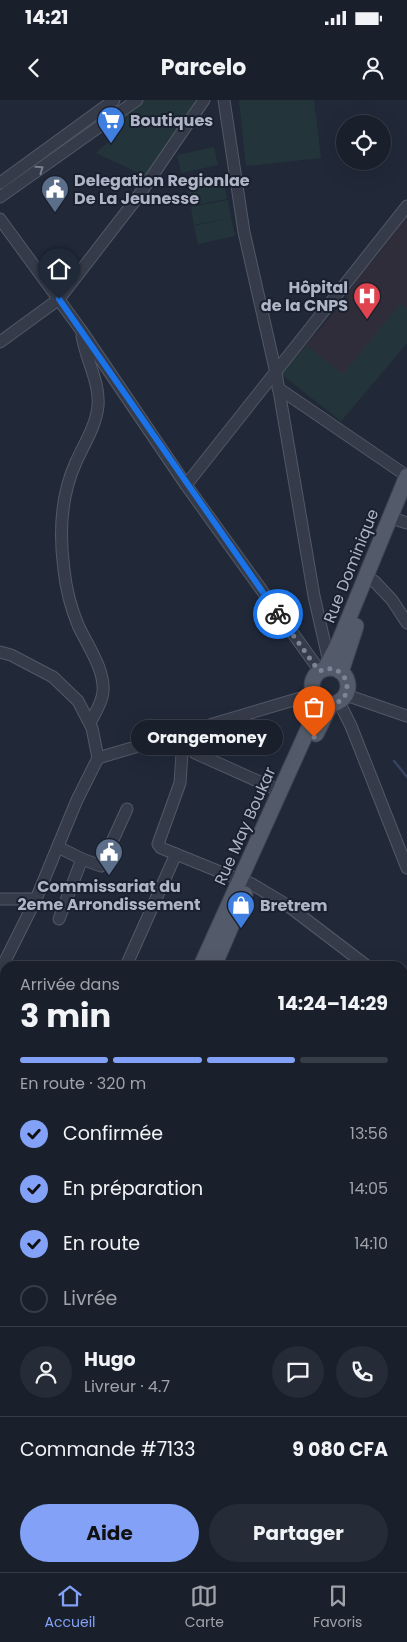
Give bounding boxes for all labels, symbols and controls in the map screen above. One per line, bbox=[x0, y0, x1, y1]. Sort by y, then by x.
text: 14:21 bbox=[25, 4, 68, 31]
text: Parcelo bbox=[161, 52, 246, 83]
icon: back bbox=[20, 54, 48, 82]
icon: person bbox=[359, 54, 387, 82]
supermarket icon: Boutiques bbox=[96, 105, 126, 144]
place label: Boutiques bbox=[130, 109, 213, 132]
map controls bbox=[336, 115, 391, 170]
button: locate bbox=[336, 115, 391, 170]
one-way arrow bbox=[34, 166, 44, 175]
place label: Delegation Regionlae De La Jeunesse bbox=[74, 169, 250, 210]
public building icon: Delegation Regionlae De La Jeunesse bbox=[40, 174, 70, 213]
pin bbox=[38, 248, 80, 299]
icon: home bbox=[45, 255, 73, 283]
place label: Hôpital de la CNPS bbox=[261, 276, 348, 317]
hospital icon: Hôpital de la CNPS bbox=[352, 281, 382, 320]
street label: Rue Dominique bbox=[318, 505, 384, 627]
courier bbox=[253, 589, 303, 639]
icon: bike bbox=[264, 600, 292, 628]
pin bbox=[293, 686, 335, 737]
icon: bag bbox=[300, 693, 328, 721]
callout: Orangemoney bbox=[132, 720, 284, 754]
text: Orangemoney bbox=[147, 726, 267, 749]
street label: Rue May Boukar bbox=[209, 763, 281, 889]
public building icon: Commissariat du 2eme Arrondissement bbox=[94, 837, 124, 876]
place label: Commissariat du 2eme Arrondissement bbox=[17, 875, 201, 916]
shop icon: Bretrem bbox=[226, 890, 256, 929]
place label: Bretrem bbox=[260, 894, 327, 917]
text: Arrivée dans bbox=[20, 973, 120, 996]
text: 14:24–14:29 bbox=[278, 990, 388, 1017]
text: 3 min bbox=[20, 993, 111, 1038]
text: En route · 320 m bbox=[20, 1072, 146, 1095]
icon: check bbox=[20, 1120, 48, 1148]
text: Confirmée bbox=[63, 1120, 163, 1147]
text: 13:56 bbox=[350, 1122, 388, 1145]
icon: check bbox=[20, 1175, 48, 1203]
text: En préparation bbox=[63, 1175, 203, 1202]
text: 14:05 bbox=[349, 1177, 388, 1200]
icon: check bbox=[20, 1230, 48, 1258]
text: En route bbox=[63, 1230, 140, 1257]
text: 14:10 bbox=[354, 1232, 388, 1255]
text: Livrée bbox=[63, 1285, 117, 1312]
button: person bbox=[20, 1346, 72, 1398]
text: Hugo bbox=[84, 1346, 136, 1373]
button: chat bbox=[272, 1346, 324, 1398]
button: phone bbox=[336, 1346, 388, 1398]
text: Livreur · 4.7 bbox=[84, 1375, 170, 1398]
text: Commande #7133 bbox=[20, 1436, 195, 1463]
text: 9 080 CFA bbox=[292, 1436, 388, 1463]
button: Aide bbox=[20, 1504, 199, 1562]
button: Partager bbox=[209, 1504, 388, 1562]
tab: Accueil bbox=[45, 1582, 96, 1633]
tab: Carte bbox=[185, 1582, 224, 1633]
tab: Favoris bbox=[313, 1582, 362, 1633]

